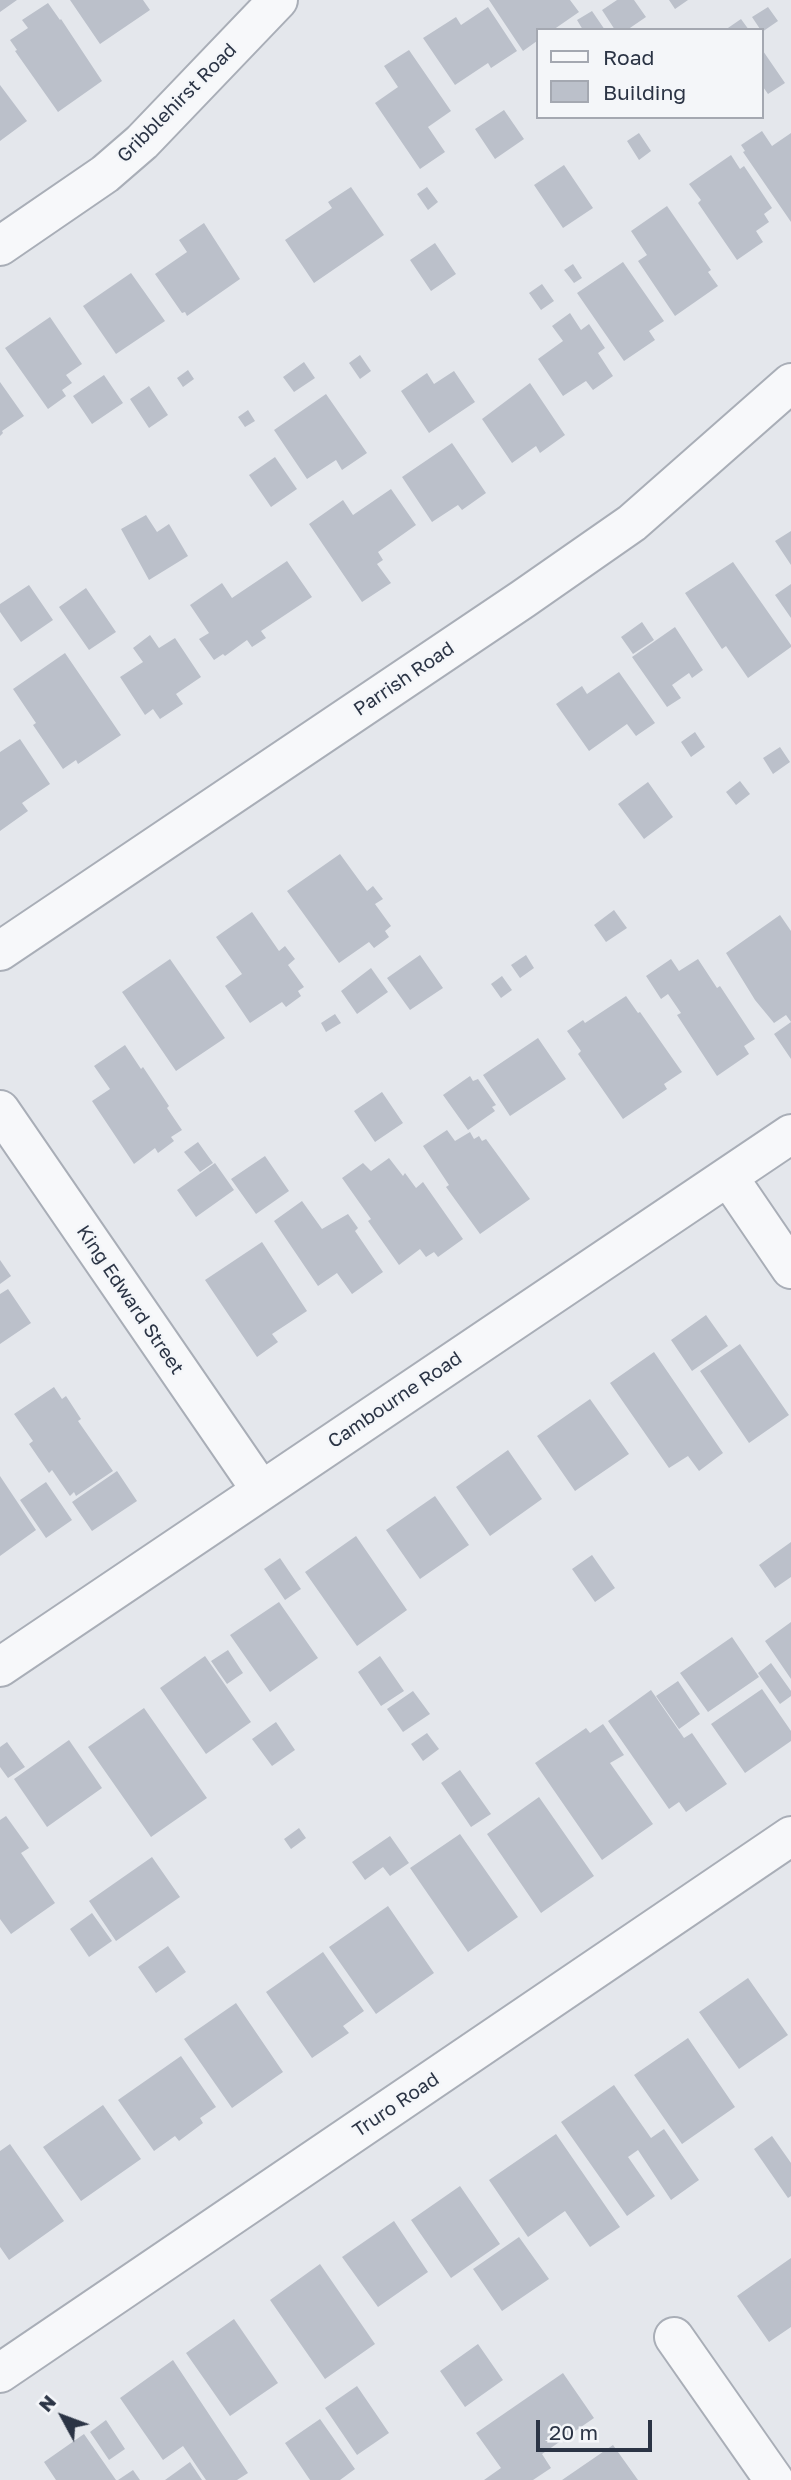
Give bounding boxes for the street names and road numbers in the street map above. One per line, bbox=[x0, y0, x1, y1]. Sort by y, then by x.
street label: Gribblehirst Road bbox=[113, 39, 241, 167]
street label: Parrish Road bbox=[350, 637, 458, 721]
street label: King Edward Street bbox=[72, 1221, 188, 1379]
street label: Cambourne Road bbox=[324, 1347, 466, 1453]
street label: Truro Road bbox=[349, 2068, 443, 2142]

